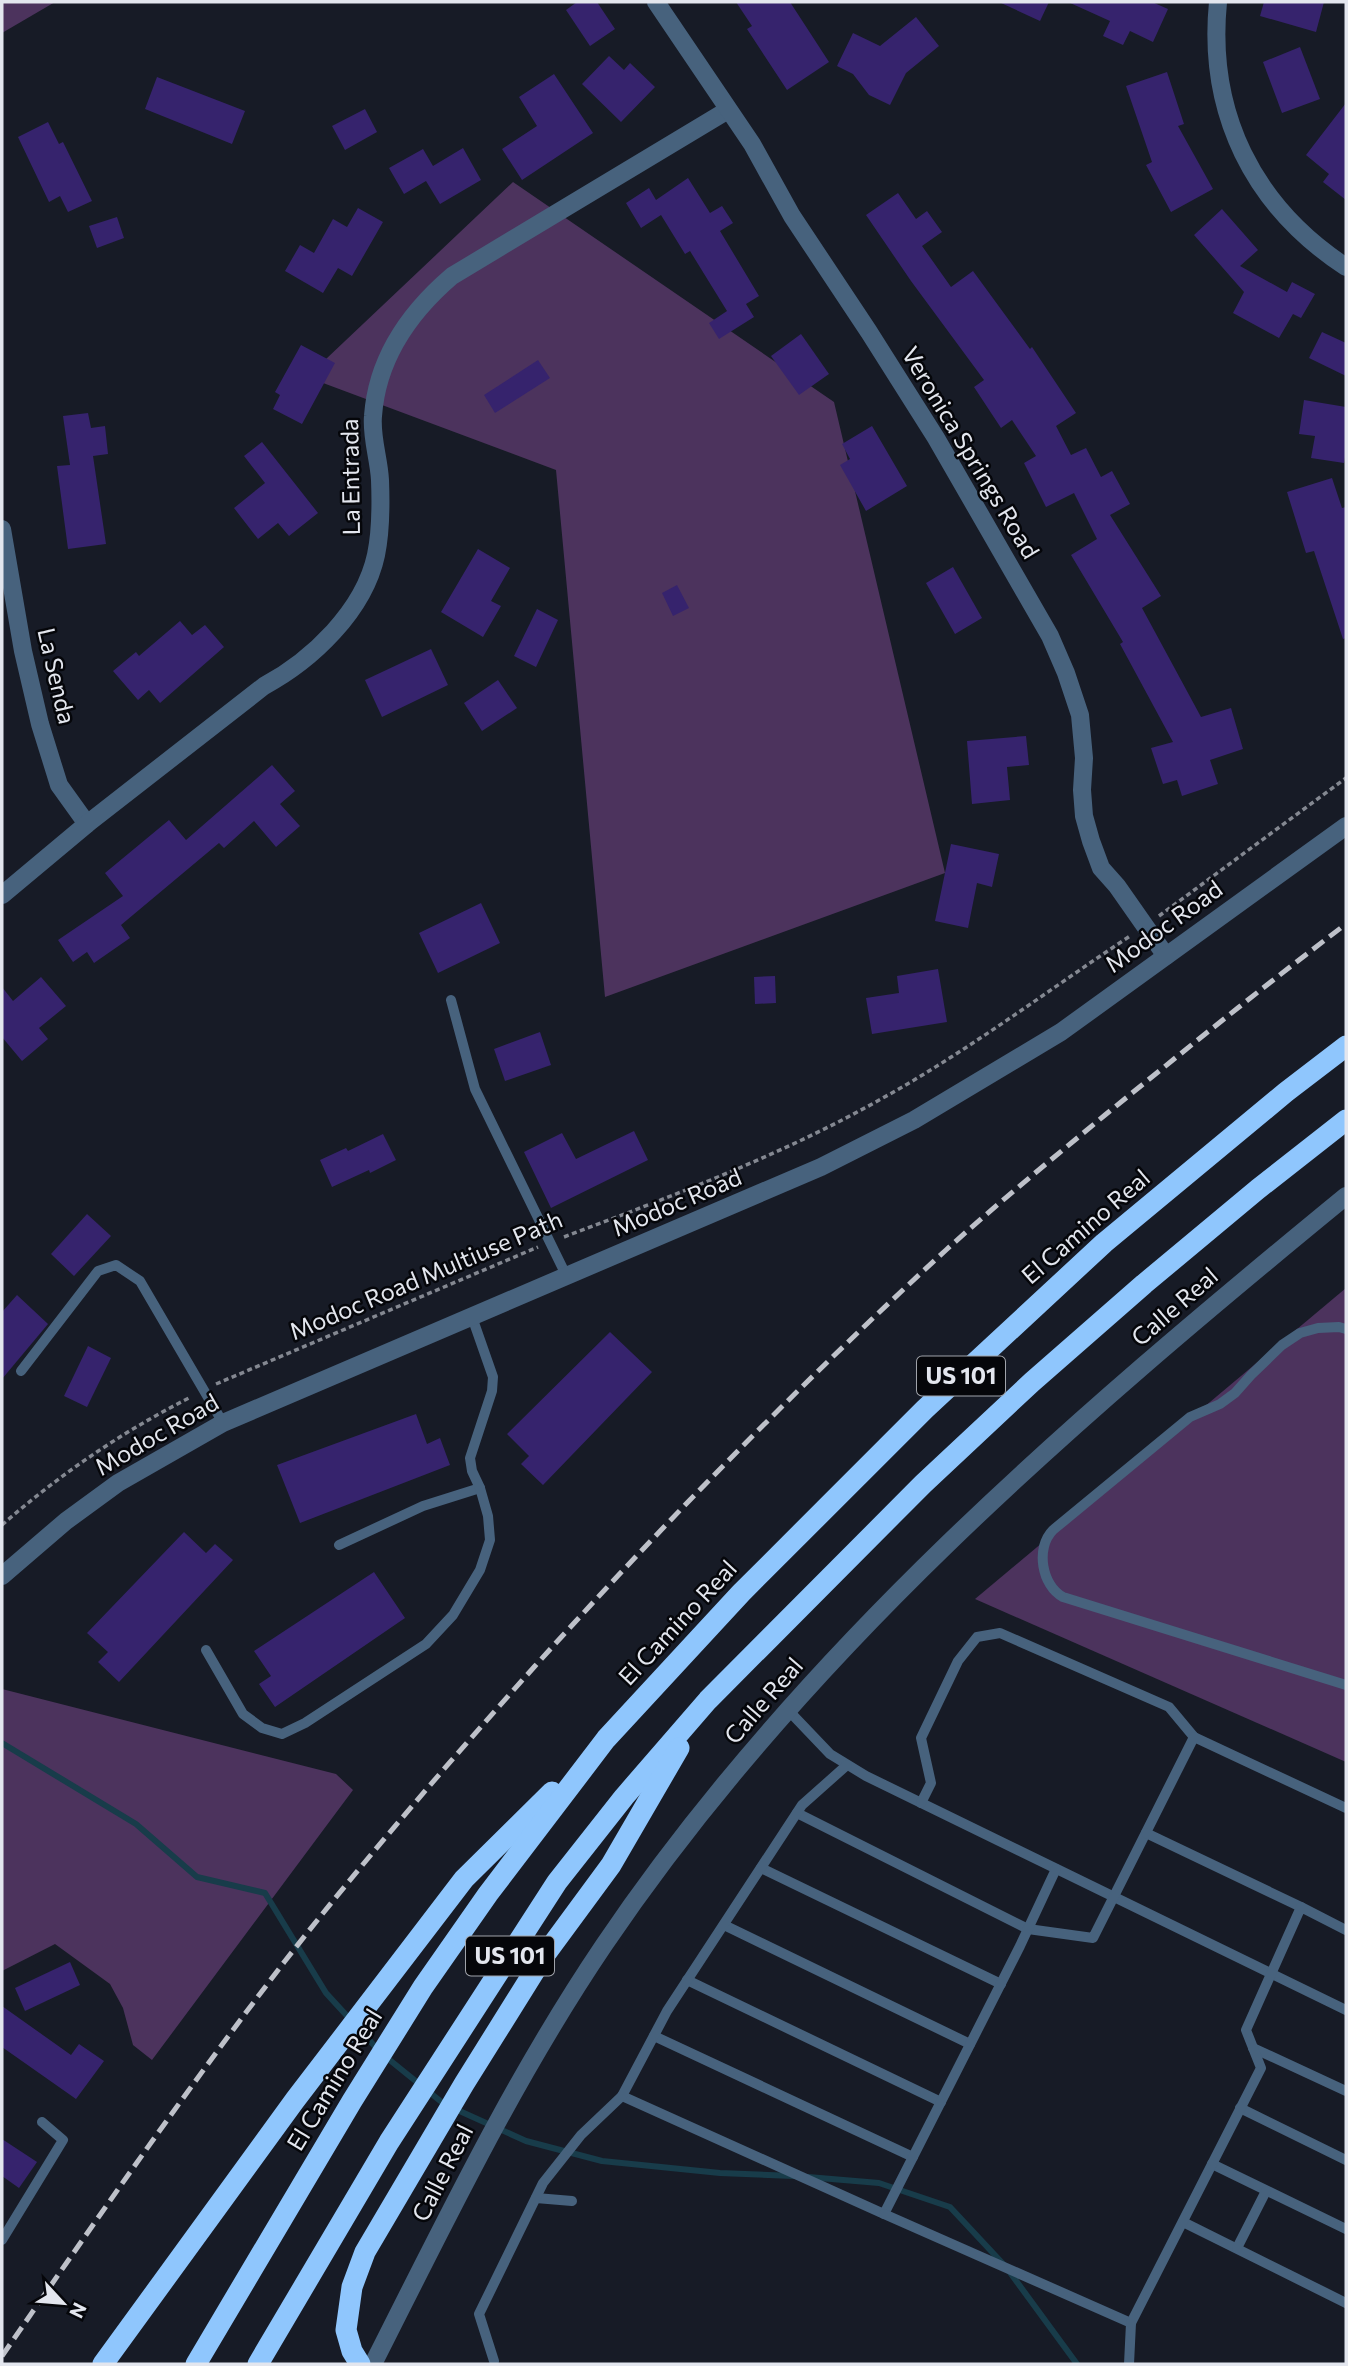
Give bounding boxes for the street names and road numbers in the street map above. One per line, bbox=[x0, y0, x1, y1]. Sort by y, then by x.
street label: Veronica Springs Road bbox=[896, 341, 1046, 564]
street label: La Entrada bbox=[334, 418, 365, 536]
street label: La Senda bbox=[32, 625, 83, 727]
street label: Modoc Road bbox=[1099, 874, 1227, 978]
street label: Modoc Road bbox=[607, 1161, 746, 1242]
street label: El Camino Real bbox=[1015, 1162, 1155, 1289]
street label: Modoc Road Multiuse Path bbox=[285, 1204, 566, 1345]
street label: Calle Real bbox=[1125, 1260, 1223, 1351]
road number: US 101 bbox=[917, 1357, 1005, 1396]
street label: Modoc Road bbox=[89, 1387, 223, 1481]
street label: El Camino Real bbox=[612, 1553, 742, 1690]
street label: Calle Real bbox=[717, 1651, 808, 1749]
road number: US 101 bbox=[466, 1937, 554, 1976]
street label: El Camino Real bbox=[280, 2003, 387, 2155]
street label: Calle Real bbox=[405, 2119, 478, 2226]

